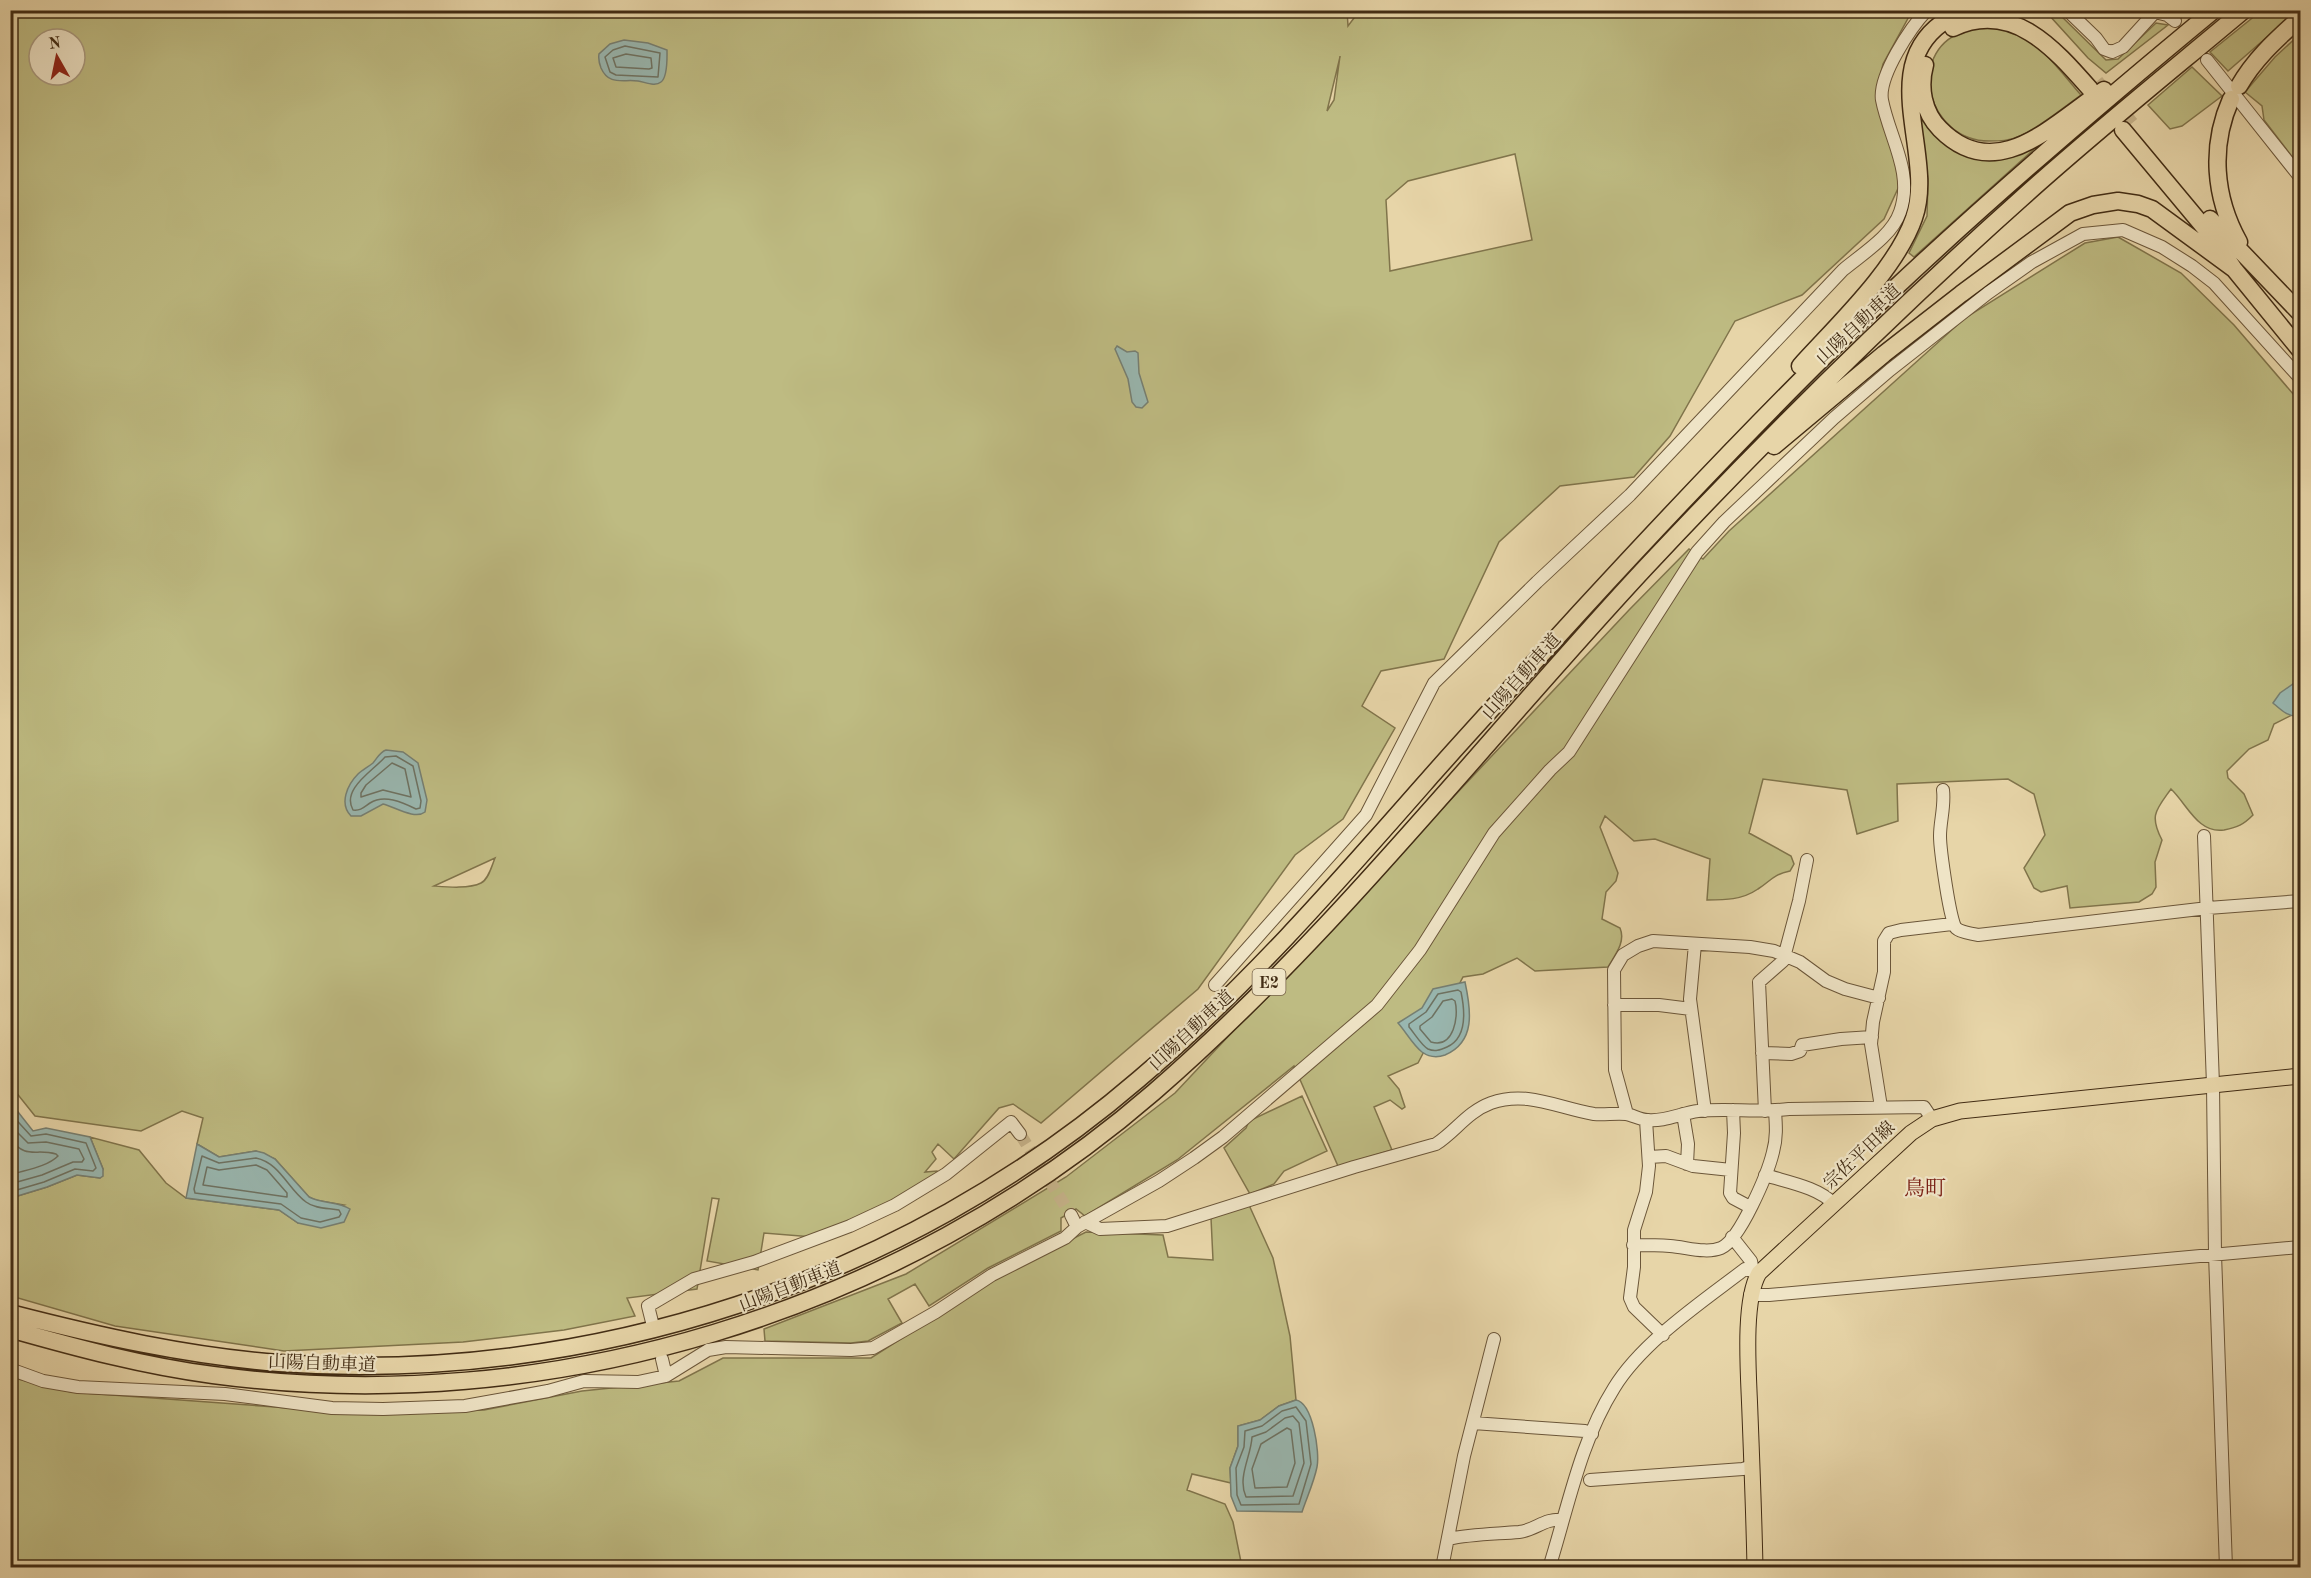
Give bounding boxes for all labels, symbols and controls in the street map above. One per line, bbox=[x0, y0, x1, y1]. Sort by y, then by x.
north arrow bbox=[27, 27, 87, 87]
text: N bbox=[48, 35, 63, 53]
street label: 山陽自動車道 bbox=[1812, 280, 1904, 368]
street label: 山陽自動車道 bbox=[1477, 629, 1565, 723]
road number: E2 bbox=[1252, 969, 1286, 995]
street label: 山陽自動車道 bbox=[1145, 986, 1237, 1074]
street label: 宗佐平田線 bbox=[1819, 1117, 1899, 1193]
district label: 鳥町 bbox=[1904, 1177, 1946, 1200]
street label: 山陽自動車道 bbox=[736, 1257, 844, 1315]
street label: 山陽自動車道 bbox=[268, 1351, 376, 1375]

